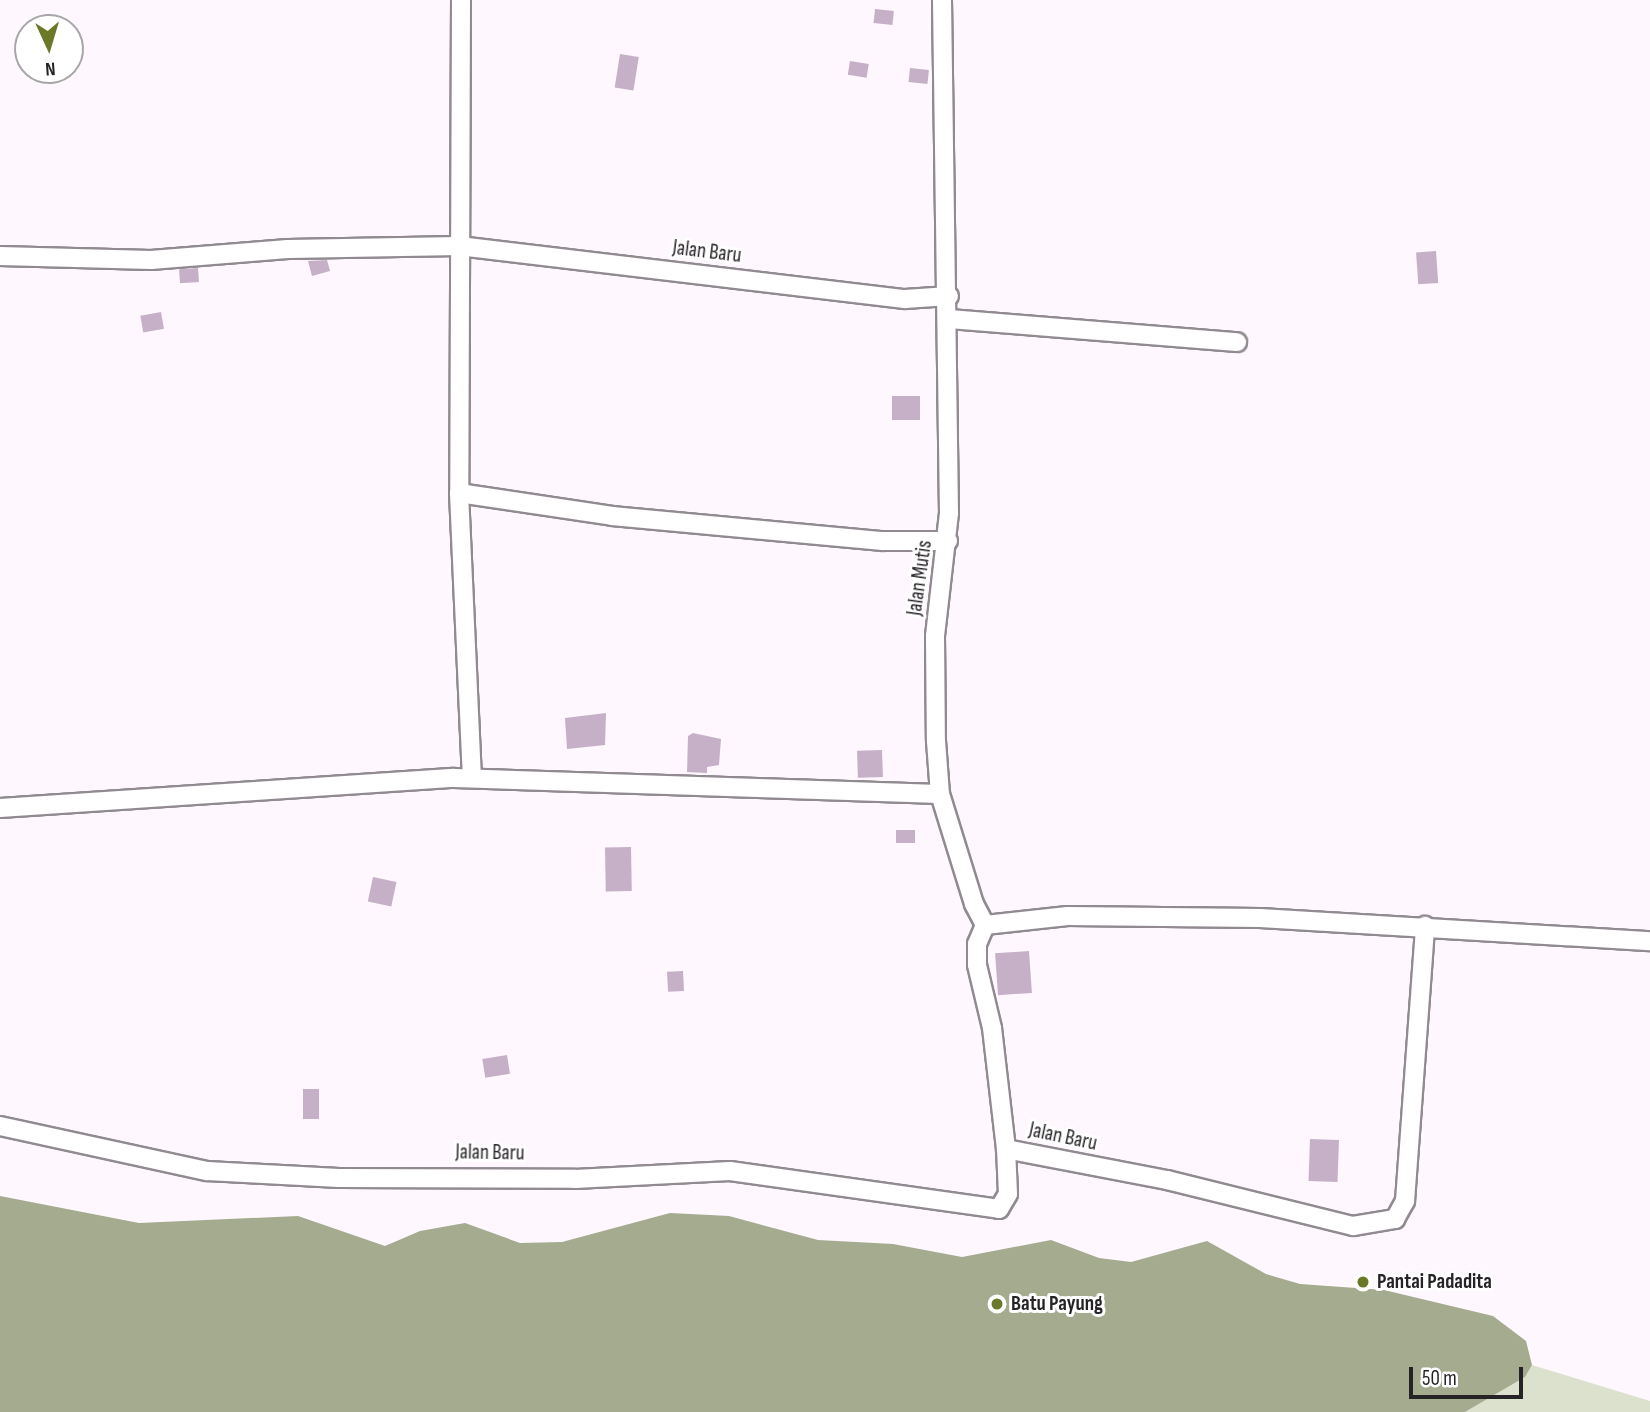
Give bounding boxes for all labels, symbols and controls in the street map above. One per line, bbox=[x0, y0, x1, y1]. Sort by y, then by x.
north arrow bbox=[14, 14, 84, 84]
text: N bbox=[44, 57, 56, 80]
street label: Jalan Baru bbox=[671, 235, 743, 269]
street label: Jalan Mutis bbox=[902, 539, 938, 617]
street label: Jalan Baru bbox=[1027, 1118, 1099, 1156]
street label: Jalan Baru bbox=[455, 1140, 525, 1166]
place label: Pantai Padadita bbox=[1377, 1269, 1492, 1295]
marker: Pantai Padadita bbox=[1355, 1274, 1371, 1290]
place label: Batu Payung bbox=[1011, 1291, 1103, 1317]
marker: Batu Payung bbox=[989, 1296, 1005, 1312]
scale bar bbox=[1412, 1352, 1526, 1396]
text: 50 m bbox=[1422, 1366, 1457, 1391]

